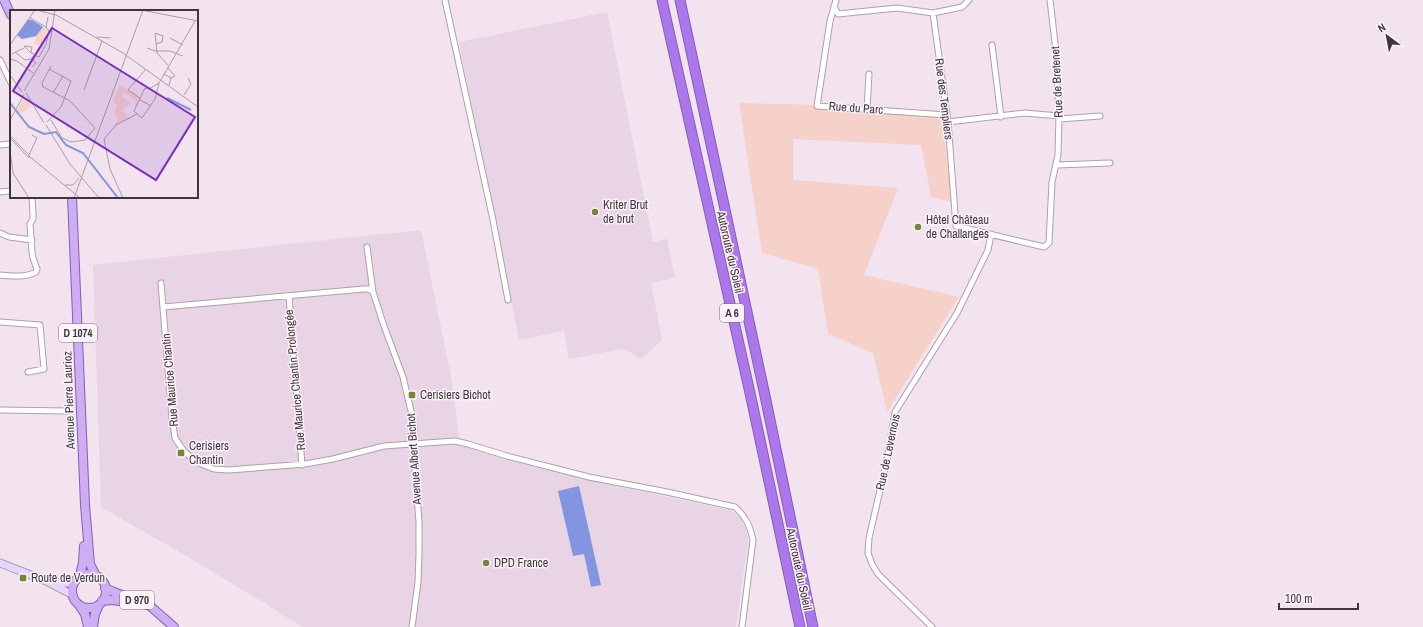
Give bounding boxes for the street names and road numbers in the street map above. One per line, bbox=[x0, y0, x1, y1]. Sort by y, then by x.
street label: Rue de Bretenet bbox=[1047, 46, 1067, 118]
street label: Rue des Templiers bbox=[931, 57, 957, 141]
street label: Rue du Parc bbox=[828, 98, 884, 118]
street label: Autoroute du Soleil bbox=[713, 208, 747, 295]
road number: A 6 bbox=[720, 304, 744, 322]
street label: Rue Maurice Chantin Prolongée bbox=[281, 309, 309, 451]
road number: D 1074 bbox=[59, 324, 97, 342]
street label: Rue Maurice Chantin bbox=[158, 333, 182, 427]
street label: Avenue Pierre Laurioz bbox=[59, 351, 79, 450]
street label: Avenue Albert Bichot bbox=[403, 412, 425, 506]
street label: Rue de Levernois bbox=[872, 412, 904, 492]
street label: Autoroute du Soleil bbox=[782, 525, 816, 612]
road number: D 970 bbox=[120, 591, 154, 609]

